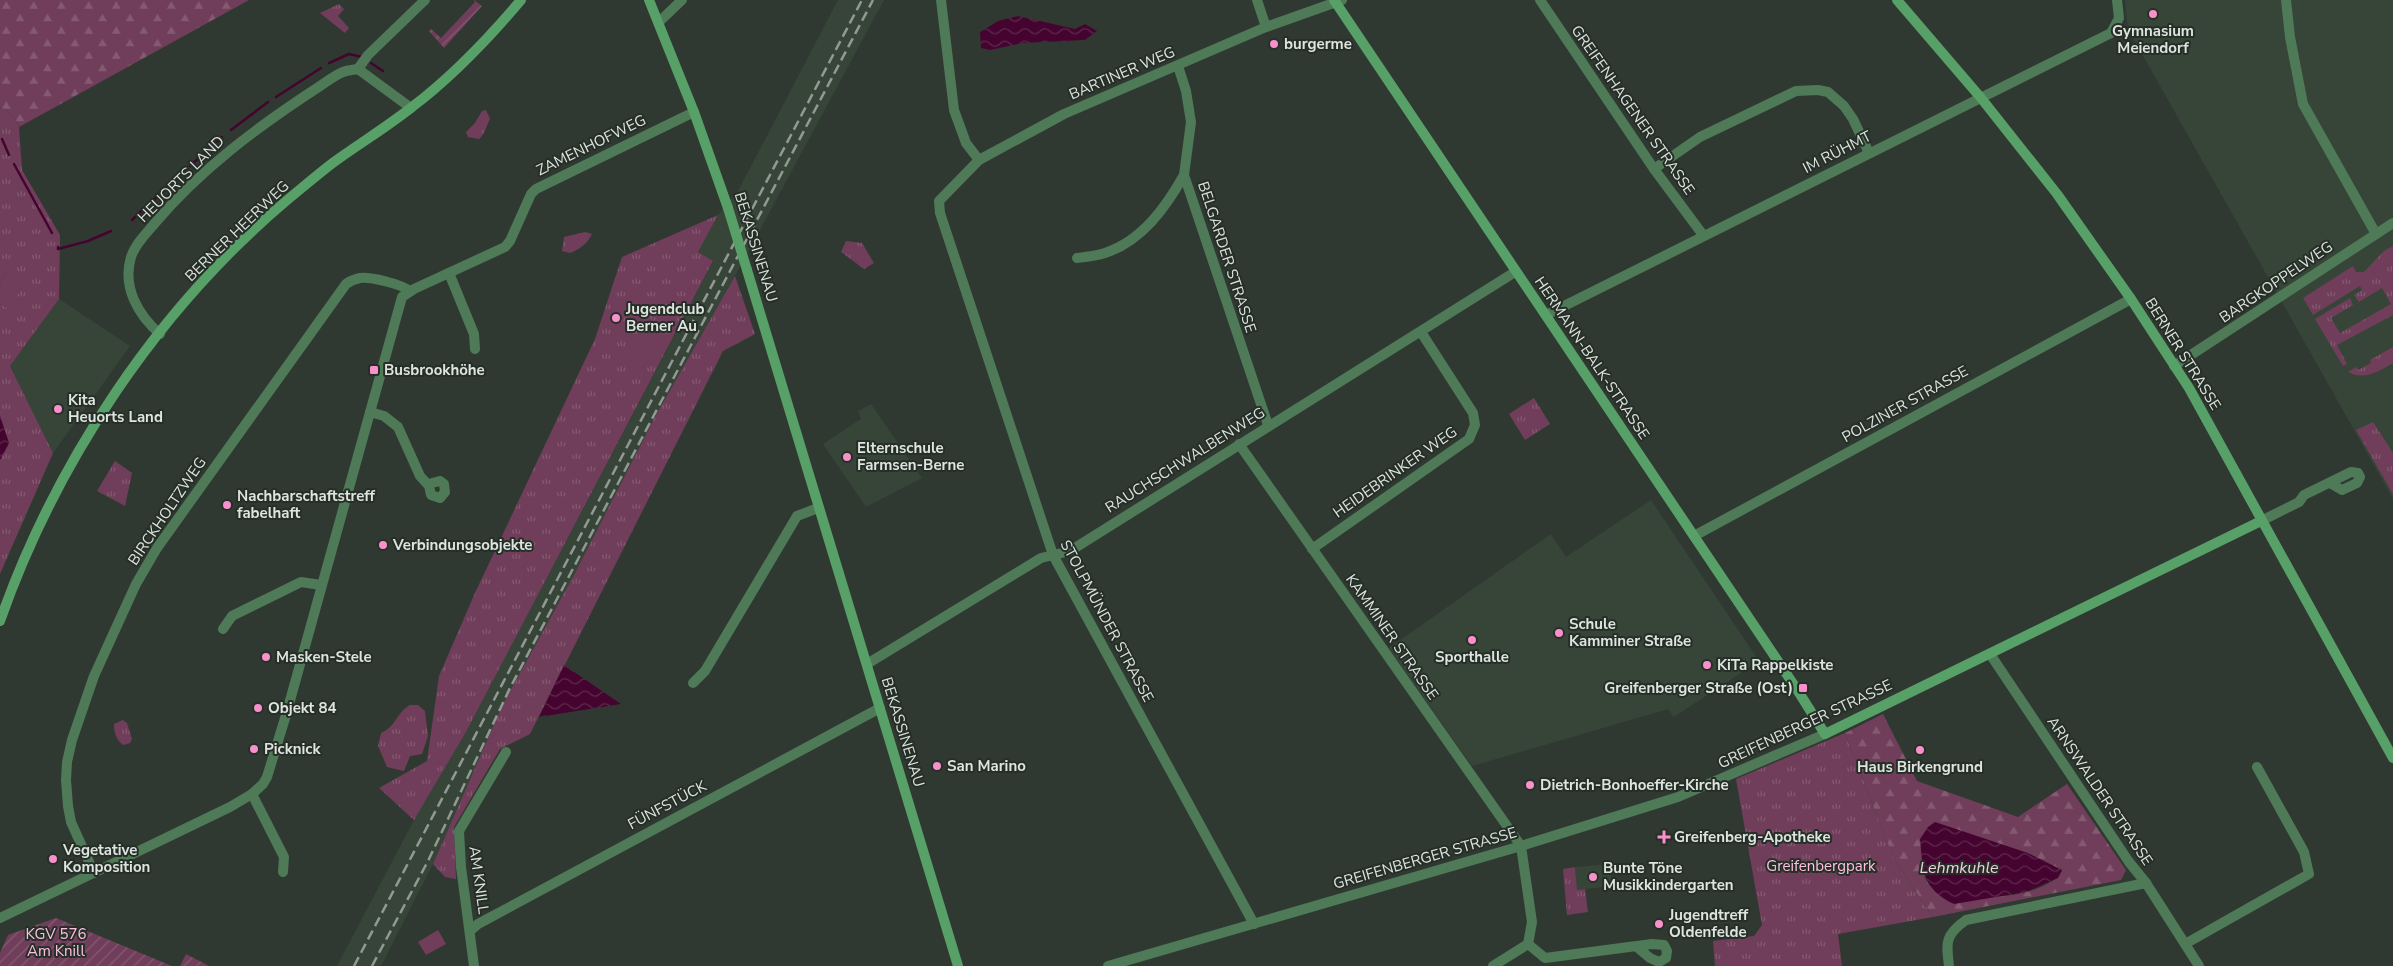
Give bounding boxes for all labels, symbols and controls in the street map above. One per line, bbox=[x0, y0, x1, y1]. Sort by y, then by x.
marker: Gymnasium Meiendorf bbox=[2147, 8, 2159, 20]
street label: GREIFENHAGENER STRASSE bbox=[1567, 21, 1699, 199]
place label: Gymnasium Meiendorf bbox=[2112, 21, 2194, 58]
place label: burgerme bbox=[1284, 34, 1352, 54]
marker: burgerme bbox=[1268, 38, 1280, 50]
street label: BARTINER WEG bbox=[1066, 42, 1178, 104]
street label: ZAMENHOFWEG bbox=[533, 110, 649, 180]
street label: IM RÜHMT bbox=[1799, 126, 1875, 178]
street label: HEUORTS LAND bbox=[133, 131, 229, 227]
street label: BERNER HEERWEG bbox=[181, 176, 293, 286]
street label: BELGARDER STRASSE bbox=[1193, 179, 1261, 335]
street label: BEKASSINENAU bbox=[730, 190, 782, 304]
street label: BARGKOPPELWEG bbox=[2215, 237, 2337, 327]
street label: HERMANN-BALK-STRASSE bbox=[1530, 273, 1654, 443]
street label: BERNER STRASSE bbox=[2140, 294, 2226, 414]
place label: Jugendclub Berner Au bbox=[625, 299, 705, 336]
marker: Jugendclub Berner Au bbox=[610, 312, 622, 324]
place label: Busbrookhöhe bbox=[384, 360, 485, 380]
street label: POLZINER STRASSE bbox=[1838, 361, 1972, 447]
marker: Busbrookhöhe bbox=[368, 364, 380, 376]
place label: Kita Heuorts Land bbox=[68, 390, 163, 427]
marker: Kita Heuorts Land bbox=[52, 403, 64, 415]
street label: RAUCHSCHWALBENWEG bbox=[1101, 403, 1269, 517]
street label: HEIDEBRINKER WEG bbox=[1329, 422, 1461, 522]
place label: Elternschule Farmsen-Berne bbox=[857, 438, 964, 475]
marker: Elternschule Farmsen-Berne bbox=[841, 451, 853, 463]
street label: BIRCKHOLTZWEG bbox=[123, 453, 211, 569]
place label: Nachbarschaftstreff fabelhaft bbox=[237, 486, 375, 523]
marker: Nachbarschaftstreff fabelhaft bbox=[221, 499, 233, 511]
place label: Verbindungsobjekte bbox=[392, 535, 533, 555]
street label: STOLPMÜNDER STRASSE bbox=[1056, 536, 1158, 706]
marker: Verbindungsobjekte bbox=[377, 539, 389, 551]
street label: KAMMINER STRASSE bbox=[1341, 570, 1443, 704]
place label: Schule Kamminer Straße bbox=[1569, 614, 1691, 651]
marker: Schule Kamminer Straße bbox=[1553, 627, 1565, 639]
marker: Sporthalle bbox=[1466, 634, 1478, 646]
place label: Masken-Stele bbox=[276, 647, 372, 667]
place label: Sporthalle bbox=[1435, 647, 1509, 667]
marker: Masken-Stele bbox=[260, 651, 272, 663]
place label: KiTa Rappelkiste bbox=[1717, 655, 1833, 675]
marker: KiTa Rappelkiste bbox=[1701, 659, 1713, 671]
street label: BEKASSINENAU bbox=[877, 675, 929, 789]
street label: GREIFENBERGER STRASSE bbox=[1715, 675, 1895, 773]
place label: Greifenberger Straße (Ost) bbox=[1604, 678, 1793, 698]
marker: Greifenberger Straße (Ost) bbox=[1797, 682, 1809, 694]
place label: Objekt 84 bbox=[268, 698, 336, 718]
marker: Objekt 84 bbox=[252, 702, 264, 714]
street label: ARNSWALDER STRASSE bbox=[2043, 713, 2157, 869]
place label: Picknick bbox=[264, 739, 321, 759]
marker: Picknick bbox=[248, 743, 260, 755]
marker: Haus Birkengrund bbox=[1914, 744, 1926, 756]
place label: San Marino bbox=[947, 756, 1026, 776]
place label: Haus Birkengrund bbox=[1857, 757, 1983, 777]
marker: San Marino bbox=[931, 760, 943, 772]
place label: Dietrich-Bonhoeffer-Kirche bbox=[1540, 775, 1729, 795]
street label: FÜNFSTÜCK bbox=[624, 776, 710, 834]
marker: Dietrich-Bonhoeffer-Kirche bbox=[1524, 779, 1536, 791]
street label: GREIFENBERGER STRASSE bbox=[1331, 822, 1519, 894]
place label: Greifenberg-Apotheke bbox=[1674, 827, 1831, 847]
marker: Greifenberg-Apotheke bbox=[1658, 831, 1670, 843]
place label: Vegetative Komposition bbox=[62, 840, 150, 877]
street label: AM KNILL bbox=[464, 845, 494, 915]
marker: Vegetative Komposition bbox=[47, 853, 59, 865]
park label: Greifenbergpark bbox=[1766, 856, 1876, 876]
water label: Lehmkuhle bbox=[1919, 857, 1999, 879]
place label: Bunte Töne Musikkindergarten bbox=[1603, 858, 1734, 895]
marker: Bunte Töne Musikkindergarten bbox=[1587, 871, 1599, 883]
place label: Jugendtreff Oldenfelde bbox=[1668, 905, 1749, 942]
marker: Jugendtreff Oldenfelde bbox=[1653, 918, 1665, 930]
park label: KGV 576 Am Knill bbox=[26, 924, 86, 961]

